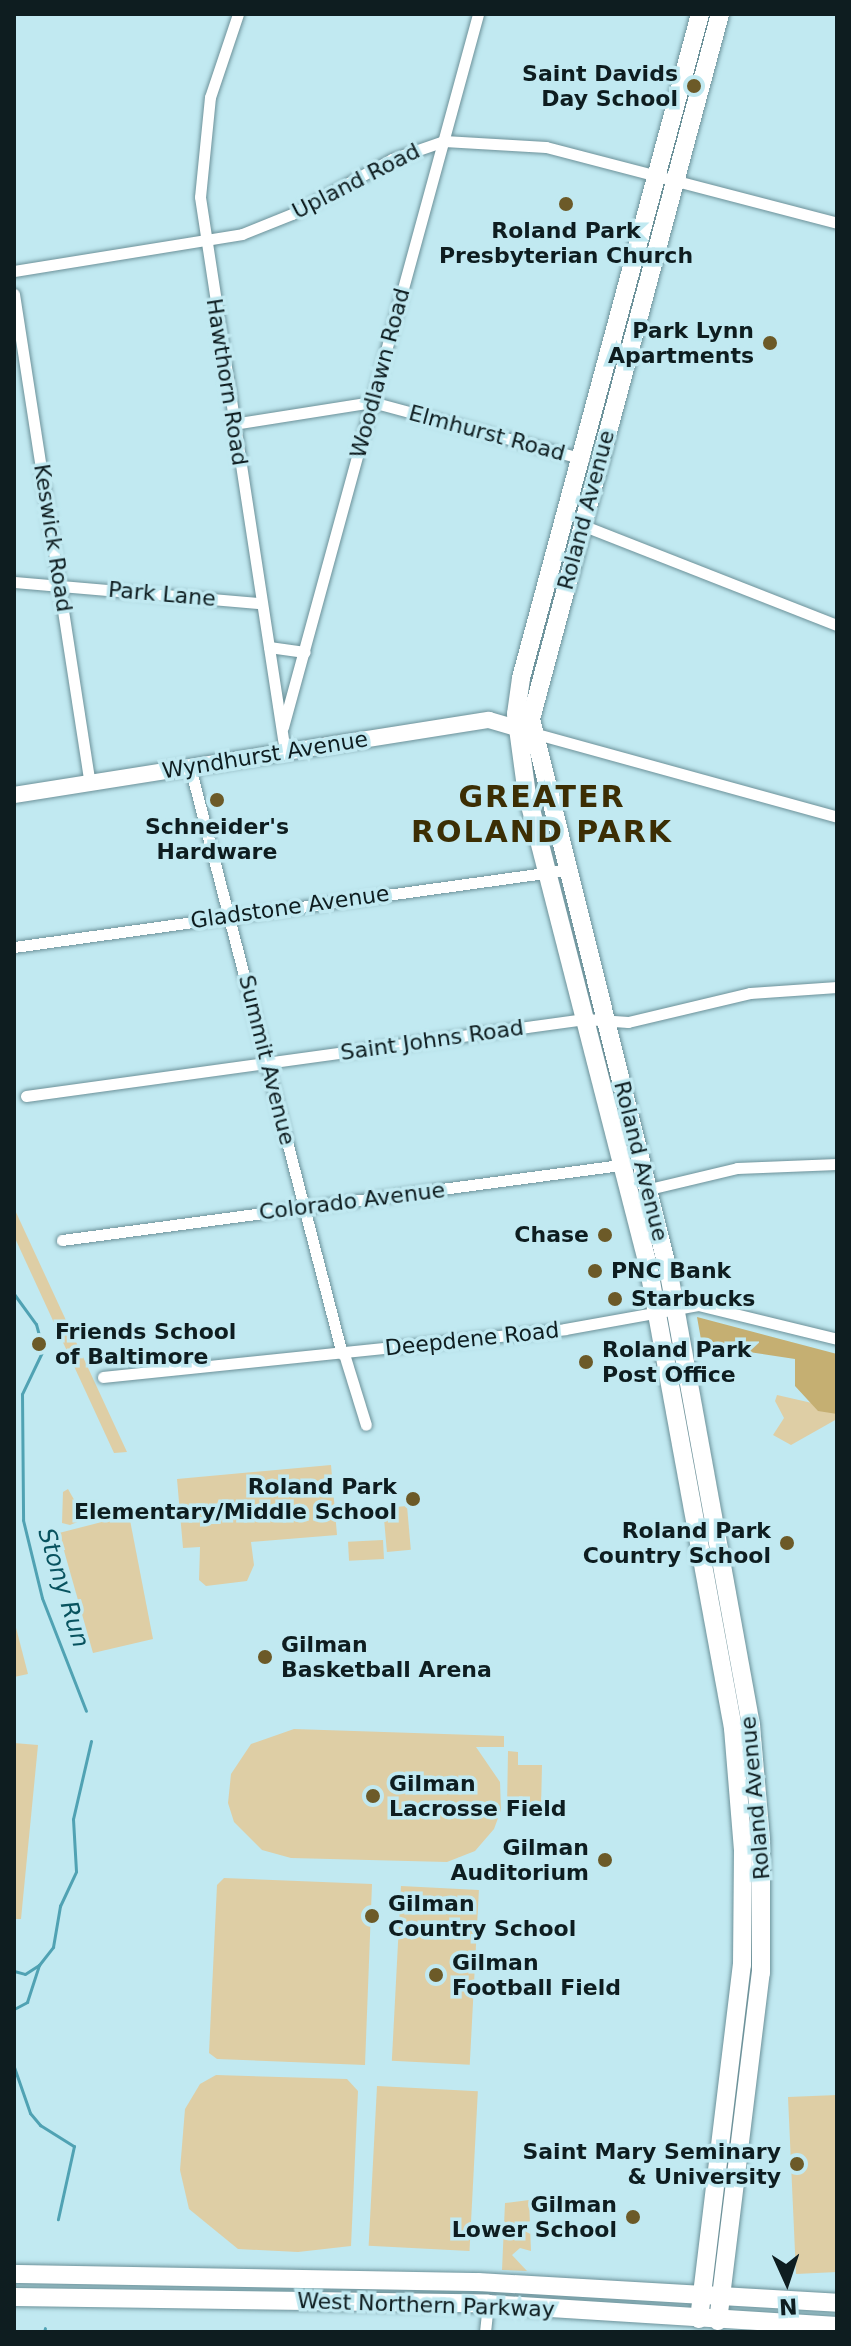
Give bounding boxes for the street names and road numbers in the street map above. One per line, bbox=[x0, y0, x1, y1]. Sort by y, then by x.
street label: Upland Road bbox=[288, 138, 424, 224]
street label: Woodlawn Road bbox=[345, 285, 415, 461]
street label: Hawthorn Road bbox=[201, 297, 253, 467]
street label: Elmhurst Road bbox=[406, 399, 568, 467]
street label: Roland Avenue bbox=[552, 427, 620, 593]
street label: Keswick Road bbox=[28, 462, 78, 614]
street label: Park Lane bbox=[107, 576, 217, 612]
street label: Wyndhurst Avenue bbox=[160, 726, 370, 784]
street label: Gladstone Avenue bbox=[189, 880, 391, 934]
street label: Summit Avenue bbox=[233, 972, 301, 1148]
street label: Saint Johns Road bbox=[339, 1014, 525, 1066]
street label: Roland Avenue bbox=[608, 1078, 674, 1244]
street label: Colorado Avenue bbox=[258, 1176, 446, 1226]
street label: Deepdene Road bbox=[384, 1317, 560, 1361]
street label: Roland Avenue bbox=[735, 1715, 775, 1881]
street label: West Northern Parkway bbox=[297, 2287, 555, 2323]

